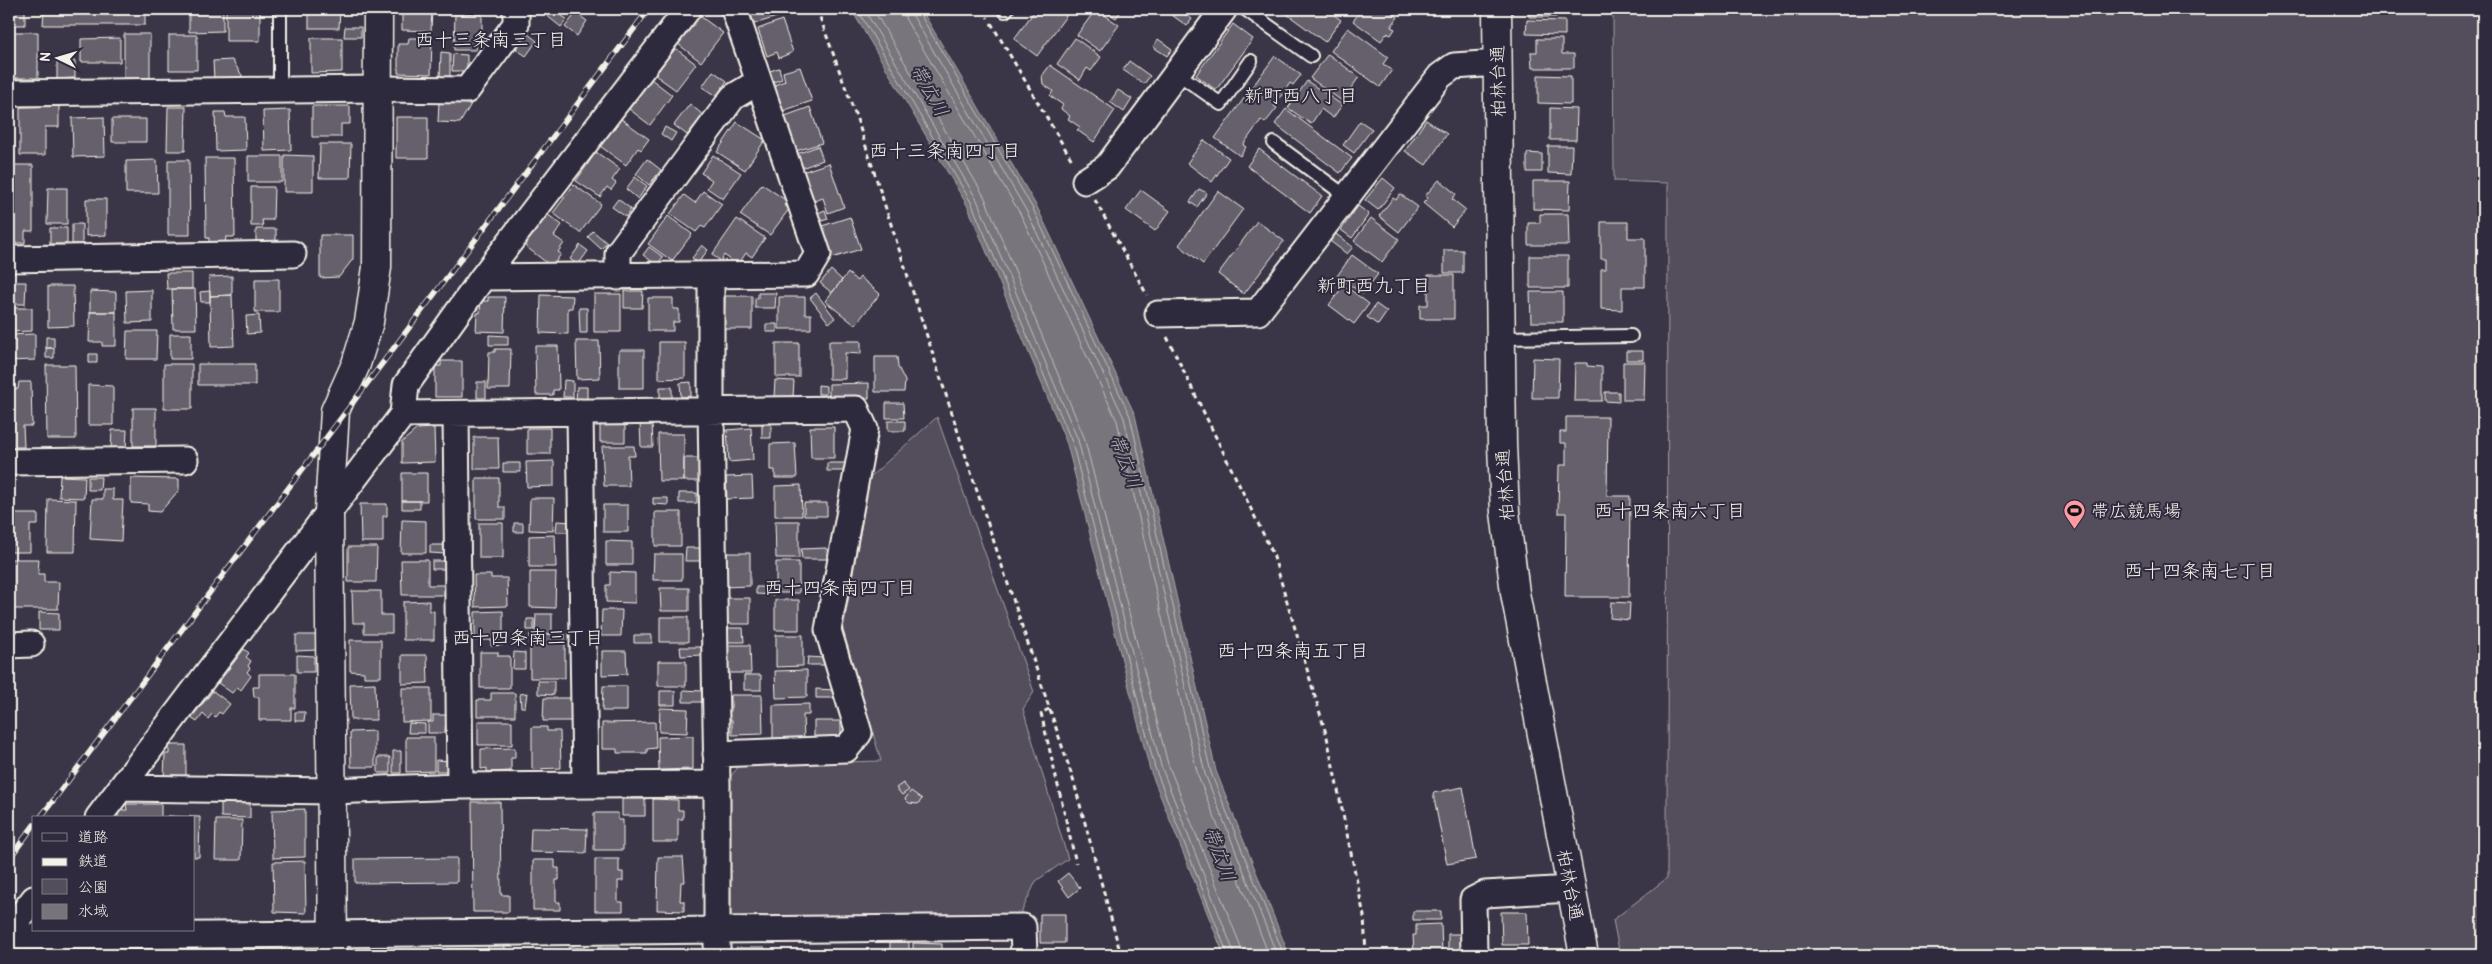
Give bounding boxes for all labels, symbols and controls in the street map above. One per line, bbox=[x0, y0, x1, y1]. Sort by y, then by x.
district label: 西十三条南三丁目 bbox=[415, 28, 567, 52]
north arrow bbox=[32, 32, 82, 82]
street label: 柏林台通 bbox=[1486, 45, 1511, 117]
text: N bbox=[37, 51, 54, 62]
water label: 帯広川 bbox=[905, 60, 953, 121]
district label: 新町西八丁目 bbox=[1244, 84, 1358, 108]
district label: 西十三条南四丁目 bbox=[869, 139, 1021, 163]
district label: 新町西九丁目 bbox=[1317, 274, 1431, 298]
water label: 帯広川 bbox=[1104, 430, 1146, 492]
street label: 柏林台通 bbox=[1492, 448, 1519, 522]
district label: 西十四条南六丁目 bbox=[1594, 499, 1746, 523]
sports icon: 帯広競馬場 bbox=[2063, 499, 2087, 530]
place label: 帯広競馬場 bbox=[2091, 500, 2181, 523]
district label: 西十四条南七丁目 bbox=[2124, 559, 2276, 583]
district label: 西十四条南四丁目 bbox=[764, 576, 916, 600]
district label: 西十四条南三丁目 bbox=[452, 626, 604, 650]
district label: 西十四条南五丁目 bbox=[1217, 639, 1369, 663]
legend bbox=[32, 816, 195, 932]
water label: 帯広川 bbox=[1198, 823, 1240, 885]
text: 道路 bbox=[78, 828, 108, 847]
street label: 柏林台通 bbox=[1551, 848, 1588, 923]
text: 鉄道 bbox=[78, 852, 108, 871]
text: 公園 bbox=[78, 878, 108, 897]
text: 水域 bbox=[78, 902, 108, 921]

